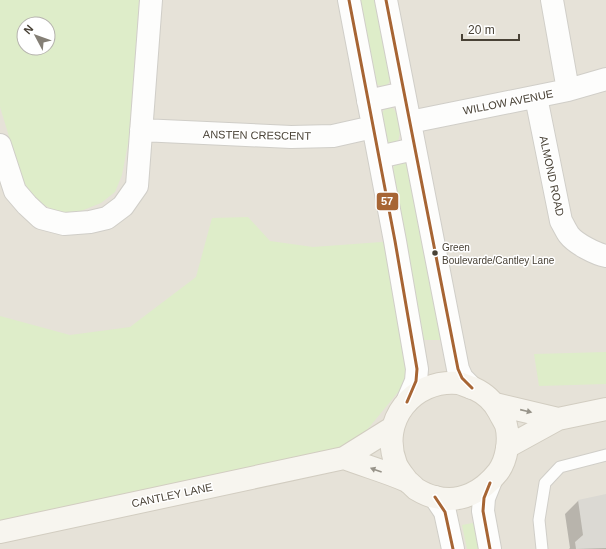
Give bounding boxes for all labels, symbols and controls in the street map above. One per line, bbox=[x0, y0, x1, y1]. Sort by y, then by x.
north arrow bbox=[16, 16, 56, 56]
scale bar bbox=[462, 16, 519, 42]
text: N bbox=[21, 22, 36, 36]
text: 20 m bbox=[468, 23, 495, 37]
street label: WILLOW AVENUE bbox=[462, 87, 554, 117]
street label: ANSTEN CRESCENT bbox=[203, 128, 311, 142]
street label: ALMOND ROAD bbox=[538, 135, 566, 217]
line badge: 57 bbox=[376, 192, 399, 211]
text: 57 bbox=[381, 195, 393, 207]
place label: Green Boulevarde/Cantley Lane bbox=[442, 242, 555, 266]
marker: Green Boulevarde/Cantley Lane bbox=[430, 248, 440, 258]
one-way arrow bbox=[520, 408, 532, 414]
one-way arrow bbox=[370, 467, 382, 473]
street label: CANTLEY LANE bbox=[130, 481, 214, 509]

